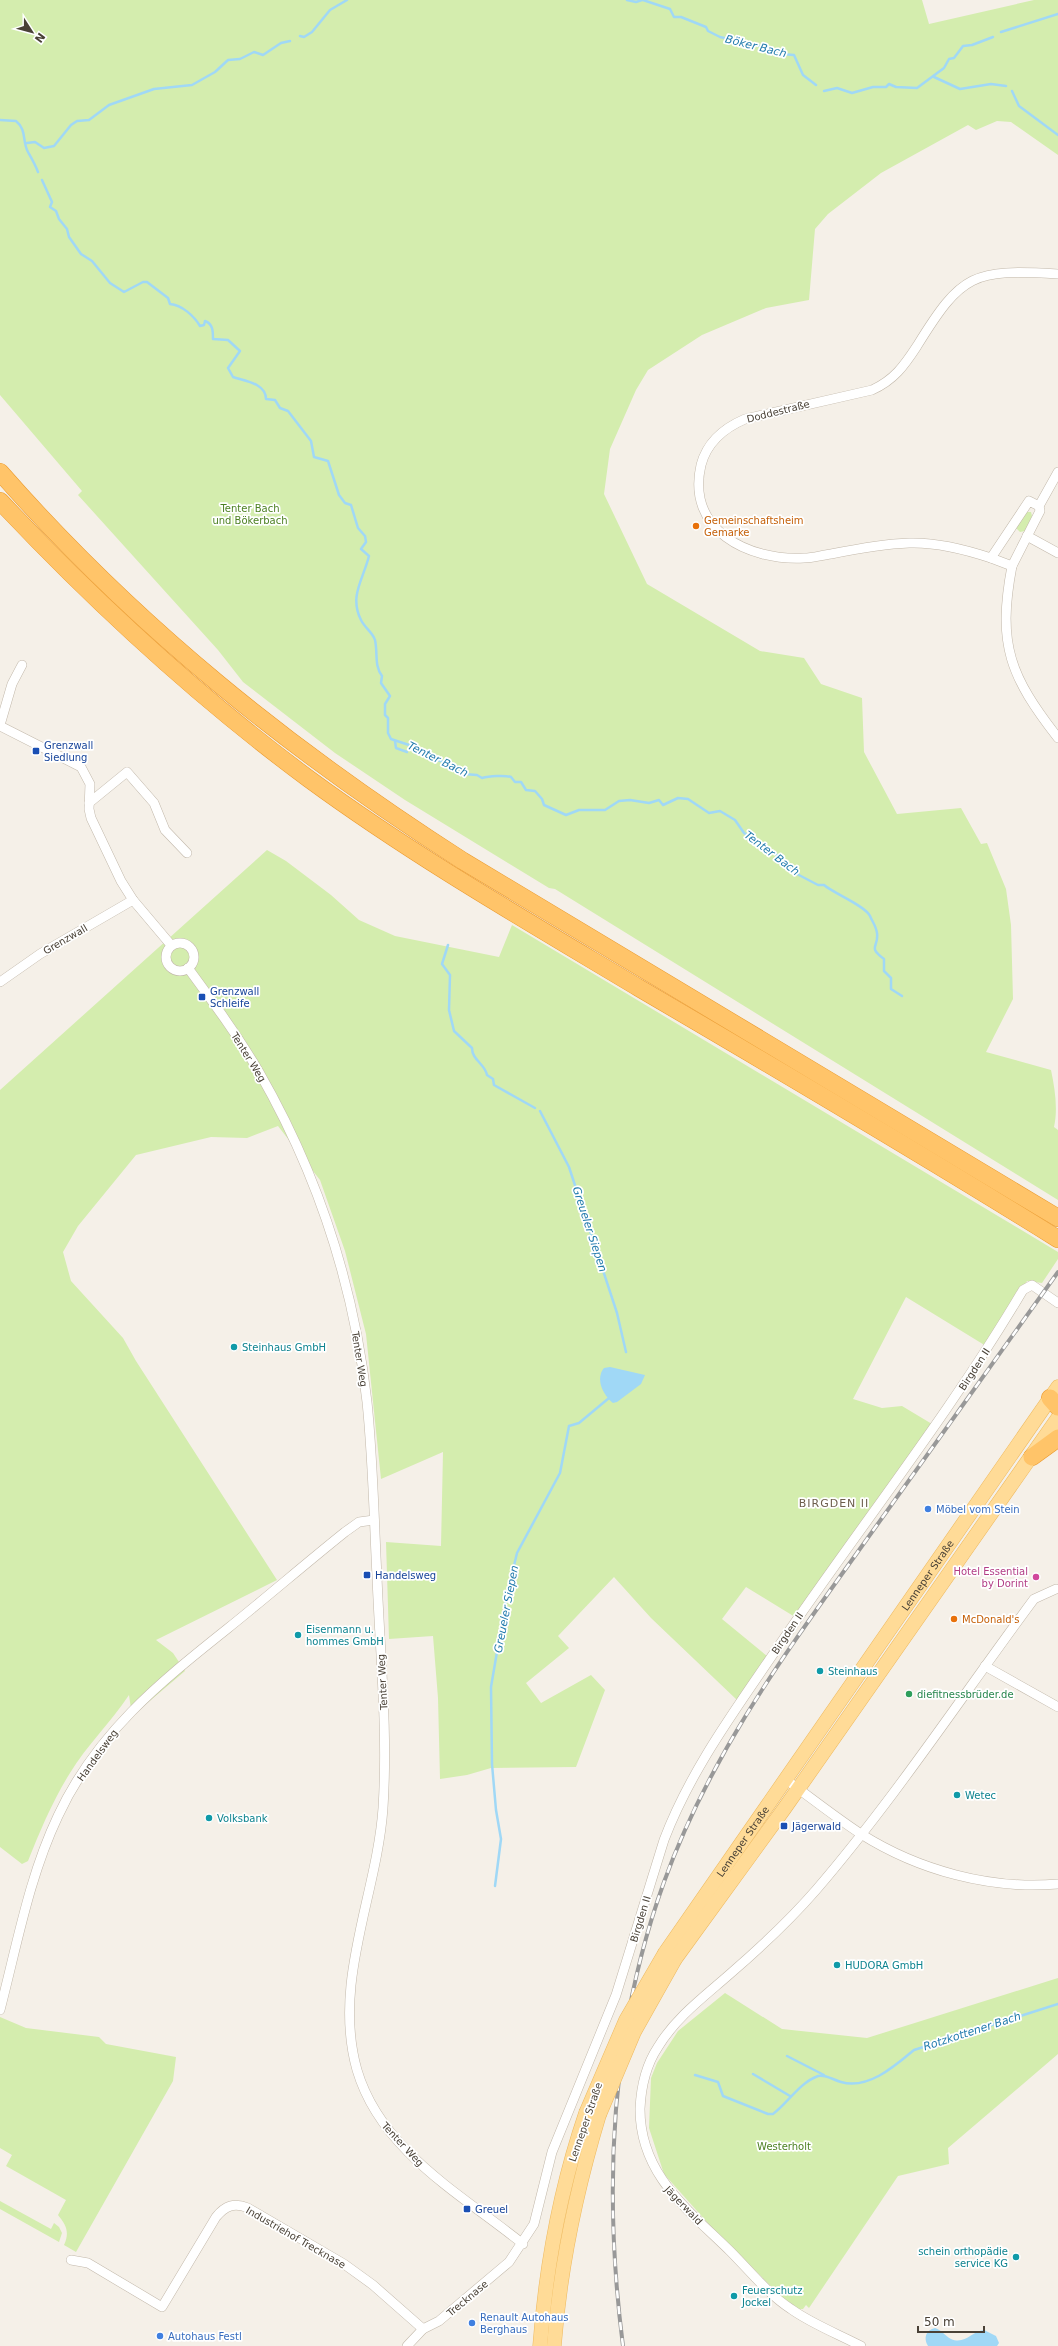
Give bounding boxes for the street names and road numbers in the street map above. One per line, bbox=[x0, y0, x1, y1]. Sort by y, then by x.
street label: Doddestraße bbox=[745, 398, 811, 425]
street label: Grenzwall bbox=[41, 922, 89, 957]
street label: Tenter Weg bbox=[229, 1030, 268, 1084]
street label: Tenter Weg bbox=[350, 1330, 369, 1388]
street label: Birgden II bbox=[957, 1346, 992, 1392]
street label: Lenneper Straße bbox=[900, 1538, 956, 1613]
street label: Birgden II bbox=[769, 1610, 805, 1656]
street label: Tenter Weg bbox=[376, 1654, 390, 1711]
street label: Handelsweg bbox=[75, 1727, 120, 1783]
street label: Lenneper Straße bbox=[715, 1804, 771, 1879]
street label: Birgden II bbox=[628, 1895, 653, 1944]
street label: Lenneper Straße bbox=[567, 2081, 604, 2163]
street label: Tenter Weg bbox=[379, 2119, 426, 2169]
street label: Jägerwald bbox=[662, 2183, 705, 2227]
street label: Industriehof Trecknase bbox=[244, 2204, 347, 2270]
street label: Trecknase bbox=[444, 2278, 490, 2319]

